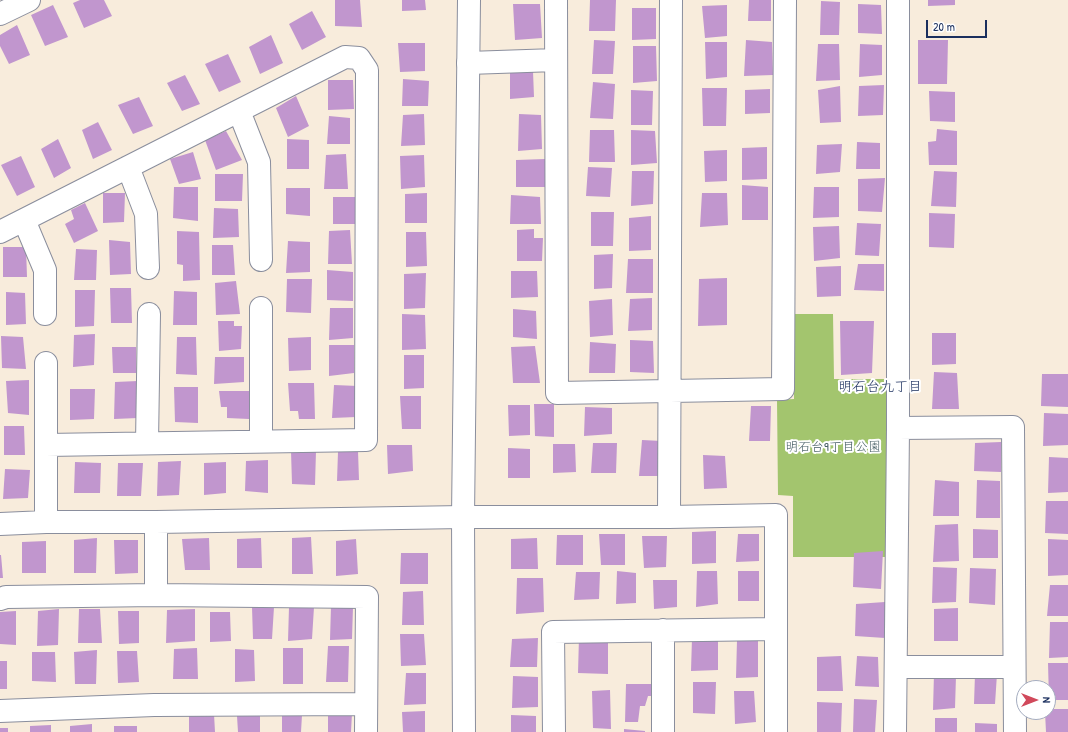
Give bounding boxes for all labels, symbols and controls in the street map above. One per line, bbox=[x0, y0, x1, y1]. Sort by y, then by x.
scale bar bbox=[928, 12, 989, 38]
text: 20 m bbox=[933, 18, 955, 35]
district label: 明石台九丁目 bbox=[838, 379, 922, 395]
park label: 明石台9丁目公園 bbox=[785, 440, 881, 456]
north arrow bbox=[1016, 680, 1056, 720]
text: N bbox=[1040, 697, 1054, 703]

